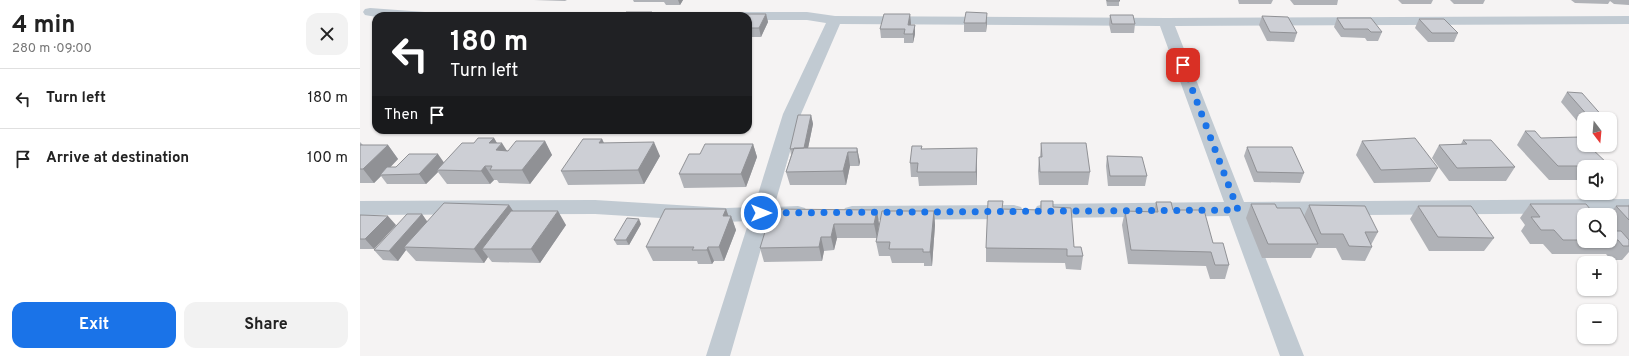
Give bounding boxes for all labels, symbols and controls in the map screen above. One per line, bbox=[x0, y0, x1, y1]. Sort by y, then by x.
text: 4 min bbox=[12, 11, 75, 41]
button: close bbox=[306, 13, 348, 55]
text: 180 m bbox=[450, 25, 528, 61]
icon: left bbox=[384, 28, 436, 80]
text: 280 m · 09:00 bbox=[12, 41, 92, 57]
pin bbox=[1166, 48, 1200, 82]
icon: arrive bbox=[1172, 54, 1194, 76]
text: Turn left bbox=[450, 60, 518, 83]
icon: left bbox=[12, 88, 34, 110]
text: Turn left bbox=[46, 89, 106, 108]
text: 180 m bbox=[308, 89, 348, 108]
icon: arrive bbox=[426, 104, 448, 126]
text: Then bbox=[384, 106, 418, 125]
north arrow bbox=[1577, 112, 1617, 152]
map controls bbox=[1577, 112, 1617, 344]
icon: arrive bbox=[12, 148, 34, 170]
text: Arrive at destination bbox=[46, 149, 189, 168]
text: 100 m bbox=[307, 149, 348, 168]
button: sound bbox=[1577, 160, 1617, 200]
position arrow bbox=[740, 192, 782, 234]
button: search bbox=[1577, 208, 1617, 248]
button: + bbox=[1577, 256, 1617, 296]
button: Exit bbox=[12, 302, 176, 348]
button: Share bbox=[184, 302, 348, 348]
button: − bbox=[1577, 304, 1617, 344]

